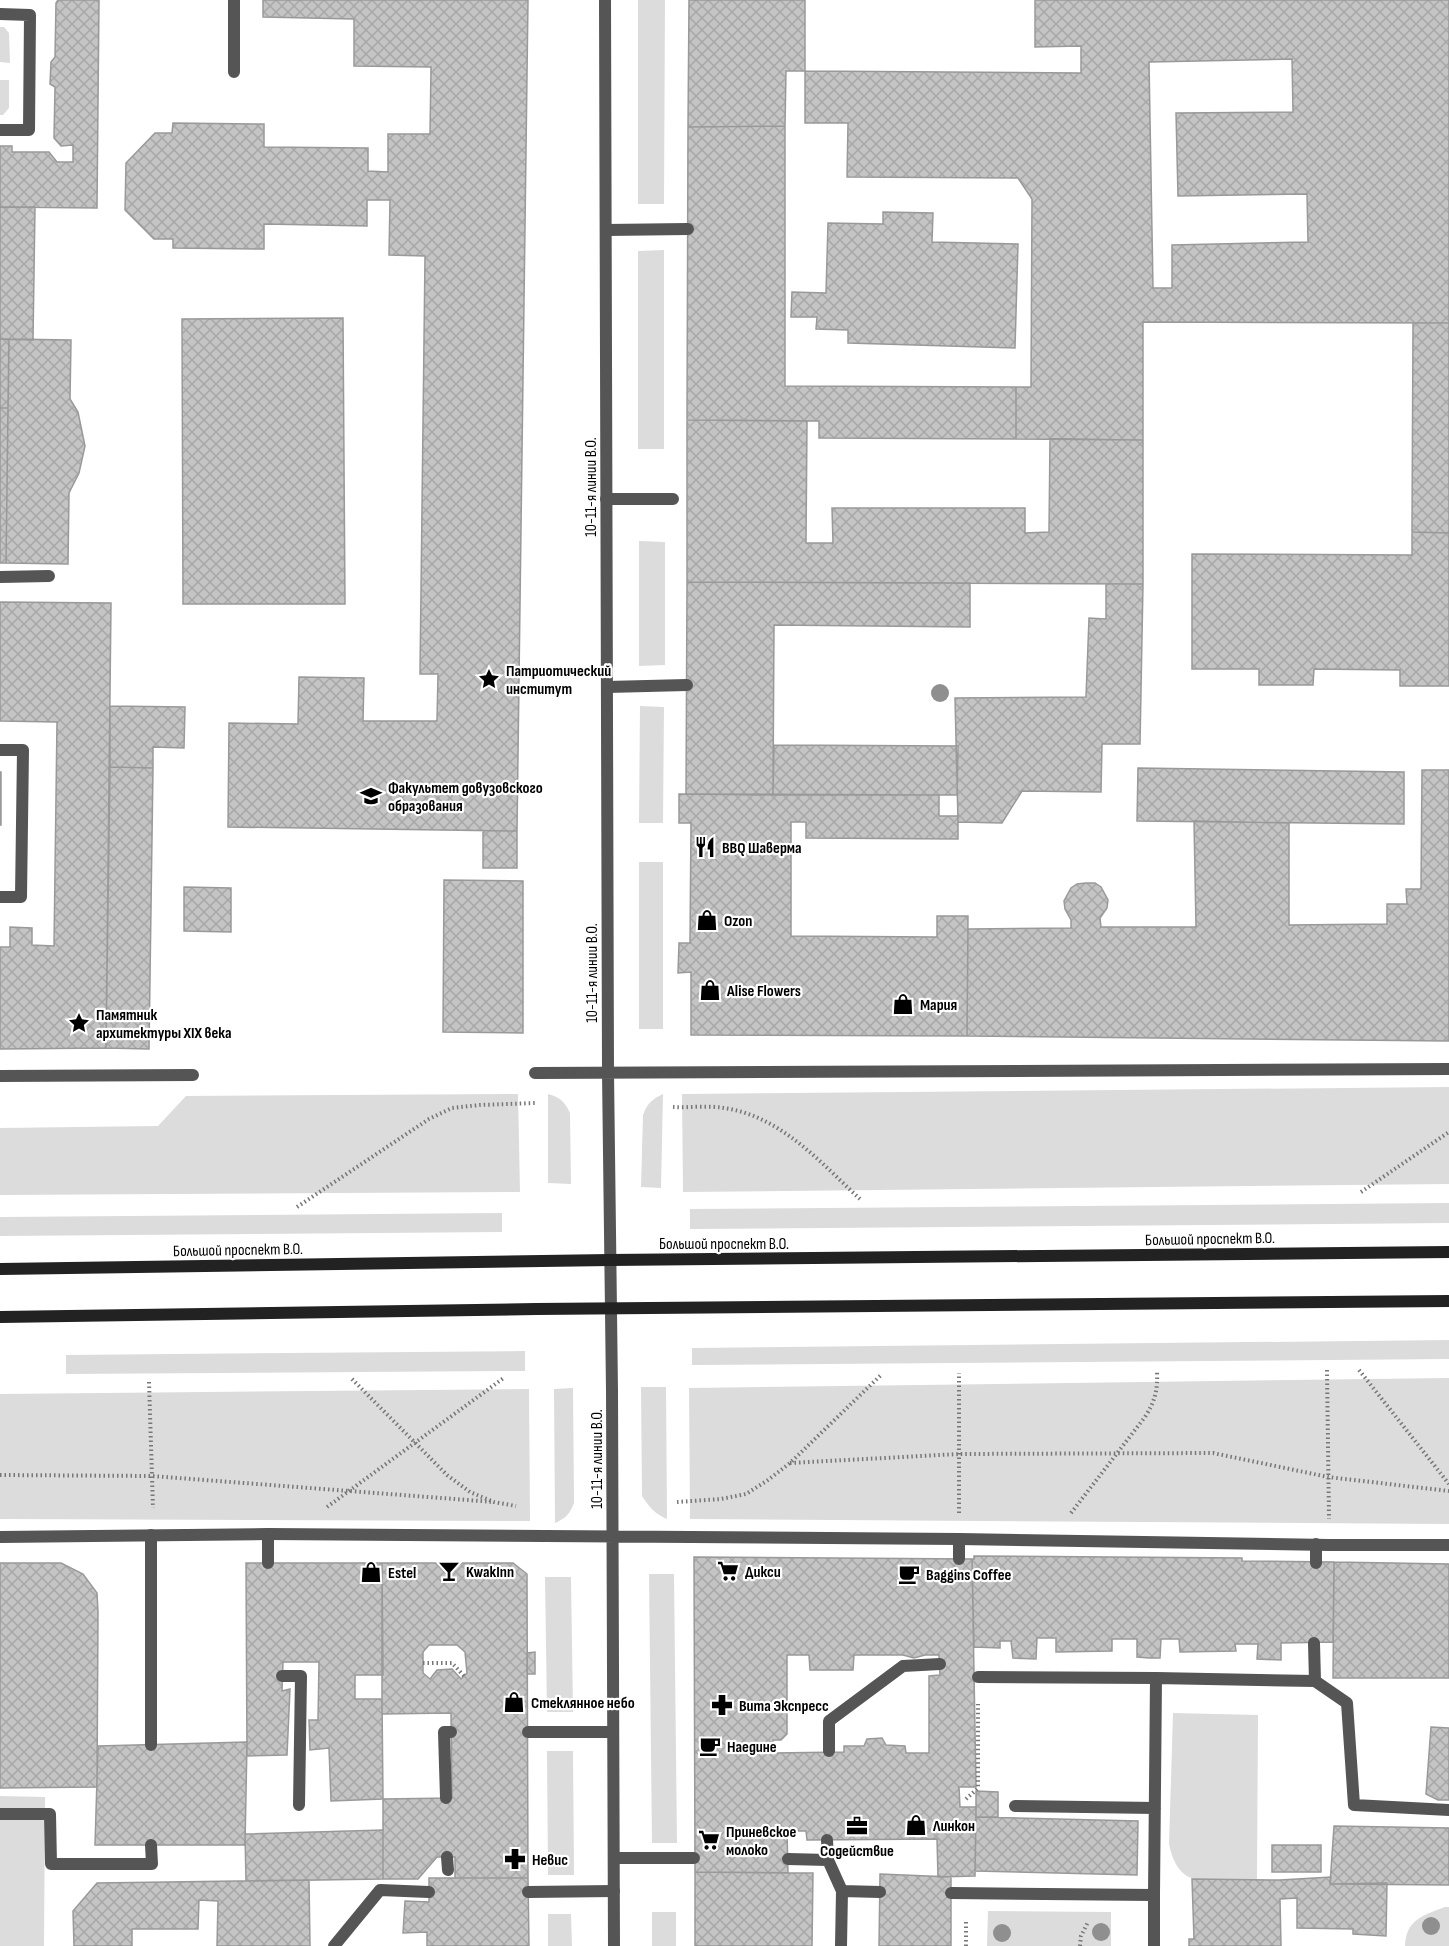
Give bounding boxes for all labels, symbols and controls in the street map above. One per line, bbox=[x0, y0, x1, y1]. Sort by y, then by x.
street label: 10-11-я линии В.О. bbox=[582, 437, 601, 537]
place label: Патриотический институт bbox=[506, 662, 611, 699]
place icon: Патриотический институт bbox=[477, 667, 501, 691]
place label: Факультет довузовского образования bbox=[388, 779, 543, 816]
school or university icon: Факультет довузовского образования bbox=[359, 784, 383, 808]
restaurant icon: BBQ Шаверма bbox=[693, 835, 717, 859]
place label: BBQ Шаверма bbox=[722, 839, 802, 858]
shop icon: Ozon bbox=[695, 908, 719, 932]
place label: Ozon bbox=[724, 912, 752, 931]
street label: 10-11-я линии В.О. bbox=[583, 923, 602, 1023]
shop icon: Alise Flowers bbox=[698, 978, 722, 1002]
place label: Alise Flowers bbox=[726, 982, 801, 1001]
shop icon: Мария bbox=[891, 992, 915, 1016]
place label: Мария bbox=[920, 996, 957, 1015]
place label: Памятник архитектуры XIX века bbox=[96, 1006, 232, 1043]
place icon: Памятник архитектуры XIX века bbox=[67, 1011, 91, 1035]
street label: Большой проспект В.О. bbox=[1145, 1229, 1275, 1250]
street label: Большой проспект В.О. bbox=[659, 1235, 789, 1254]
street label: Большой проспект В.О. bbox=[173, 1240, 303, 1261]
street label: 10-11-я линии В.О. bbox=[588, 1409, 607, 1509]
bar icon: KwakInn bbox=[437, 1559, 461, 1583]
supermarket icon: Дикси bbox=[716, 1559, 740, 1583]
shop icon: Estel bbox=[359, 1560, 383, 1584]
cafe icon: Baggins Coffee bbox=[897, 1562, 921, 1586]
place label: KwakInn bbox=[466, 1563, 514, 1582]
place label: Дикси bbox=[745, 1563, 781, 1582]
place label: Estel bbox=[388, 1564, 416, 1583]
place label: Baggins Coffee bbox=[926, 1566, 1012, 1585]
shop icon: Стеклянное небо bbox=[502, 1690, 526, 1714]
pharmacy icon: Вита Экспресс bbox=[710, 1693, 734, 1717]
place label: Стеклянное небо bbox=[531, 1694, 635, 1713]
place label: Вита Экспресс bbox=[739, 1697, 829, 1716]
cafe icon: Наедине bbox=[698, 1734, 722, 1758]
place label: Наедине bbox=[727, 1738, 777, 1757]
shop icon: Линкон bbox=[904, 1813, 928, 1837]
office icon: Содействие bbox=[845, 1814, 869, 1838]
place label: Линкон bbox=[932, 1817, 975, 1836]
place label: Приневское молоко bbox=[726, 1823, 796, 1860]
supermarket icon: Приневское молоко bbox=[697, 1828, 721, 1852]
place label: Содействие bbox=[820, 1842, 894, 1861]
pharmacy icon: Невис bbox=[503, 1847, 527, 1871]
place label: Невис bbox=[532, 1851, 568, 1870]

